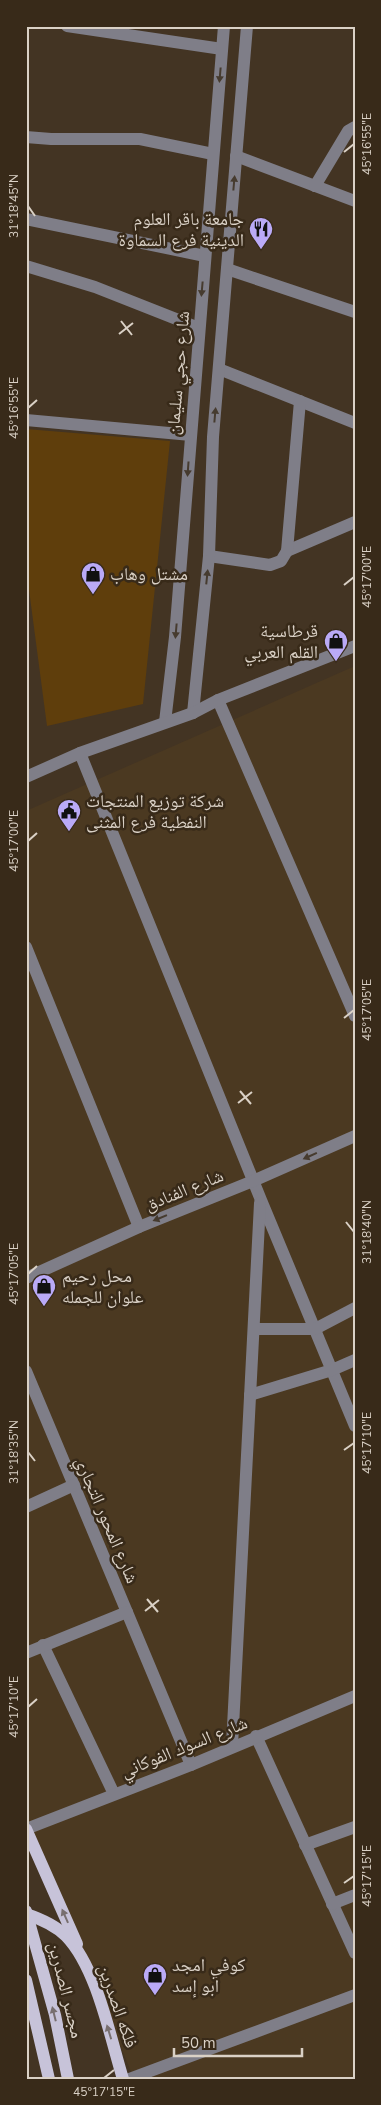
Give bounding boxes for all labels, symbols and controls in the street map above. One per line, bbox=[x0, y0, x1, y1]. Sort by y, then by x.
one-way arrow bbox=[216, 67, 224, 83]
text: 45°16'55"E bbox=[359, 113, 375, 175]
text: 31°18'45"N bbox=[6, 174, 22, 238]
one-way arrow bbox=[230, 175, 238, 191]
place label: جامعة باقر العلوم الدينية فرع السماوة bbox=[119, 207, 244, 252]
restaurant icon: جامعة باقر العلوم الدينية فرع السماوة bbox=[248, 216, 274, 250]
one-way arrow bbox=[198, 281, 206, 297]
street label: شارع حجي سليمان bbox=[161, 310, 198, 436]
text: 45°16'55"E bbox=[6, 377, 22, 439]
one-way arrow bbox=[211, 407, 219, 423]
one-way arrow bbox=[184, 461, 192, 477]
text: 45°17'00"E bbox=[359, 546, 375, 608]
shop icon: مشتل وهاب bbox=[80, 561, 106, 595]
place label: مشتل وهاب bbox=[110, 562, 188, 586]
one-way arrow bbox=[203, 569, 211, 585]
place label: قرطاسية القلم العربي bbox=[244, 619, 318, 667]
one-way arrow bbox=[171, 623, 179, 639]
shop icon: قرطاسية القلم العربي bbox=[323, 628, 349, 662]
place label: شركة توزيع المنتجات النفطية فرع المثنى bbox=[86, 789, 224, 834]
public building icon: شركة توزيع المنتجات النفطية فرع المثنى bbox=[56, 798, 82, 832]
text: 45°17'00"E bbox=[6, 810, 22, 872]
text: 45°17'05"E bbox=[359, 979, 375, 1041]
one-way arrow bbox=[303, 1152, 317, 1160]
street label: شارع الفنادق bbox=[141, 1163, 227, 1217]
text: 31°18'40"N bbox=[359, 1200, 375, 1264]
one-way arrow bbox=[153, 1215, 167, 1223]
text: 45°17'05"E bbox=[6, 1243, 22, 1305]
place label: محل رحيم علوان للجمله bbox=[62, 1264, 144, 1309]
shop icon: محل رحيم علوان للجمله bbox=[31, 1273, 57, 1307]
text: 45°17'10"E bbox=[359, 1412, 375, 1474]
text: 31°18'35"N bbox=[6, 1420, 22, 1484]
street label: شارع المحور التجاري bbox=[67, 1453, 145, 1588]
text: 45°17'10"E bbox=[6, 1676, 22, 1738]
street label: شارع السوك الفوكاني bbox=[117, 1711, 252, 1786]
text: 45°17'15"E bbox=[359, 1845, 375, 1907]
one-way arrow bbox=[60, 1909, 68, 1923]
street label: مجسر الصدرين bbox=[42, 1939, 90, 2041]
place label: كوفي امجد ابو إسد bbox=[172, 1953, 246, 1998]
street label: فلكه الصدرين bbox=[92, 1961, 144, 2051]
shop icon: كوفي امجد ابو إسد bbox=[142, 1962, 168, 1996]
one-way arrow bbox=[50, 2007, 58, 2022]
one-way arrow bbox=[105, 2025, 112, 2040]
scale bar bbox=[174, 2025, 301, 2057]
text: 50 m bbox=[181, 2033, 216, 2053]
text: 45°17'15"E bbox=[73, 2084, 135, 2100]

